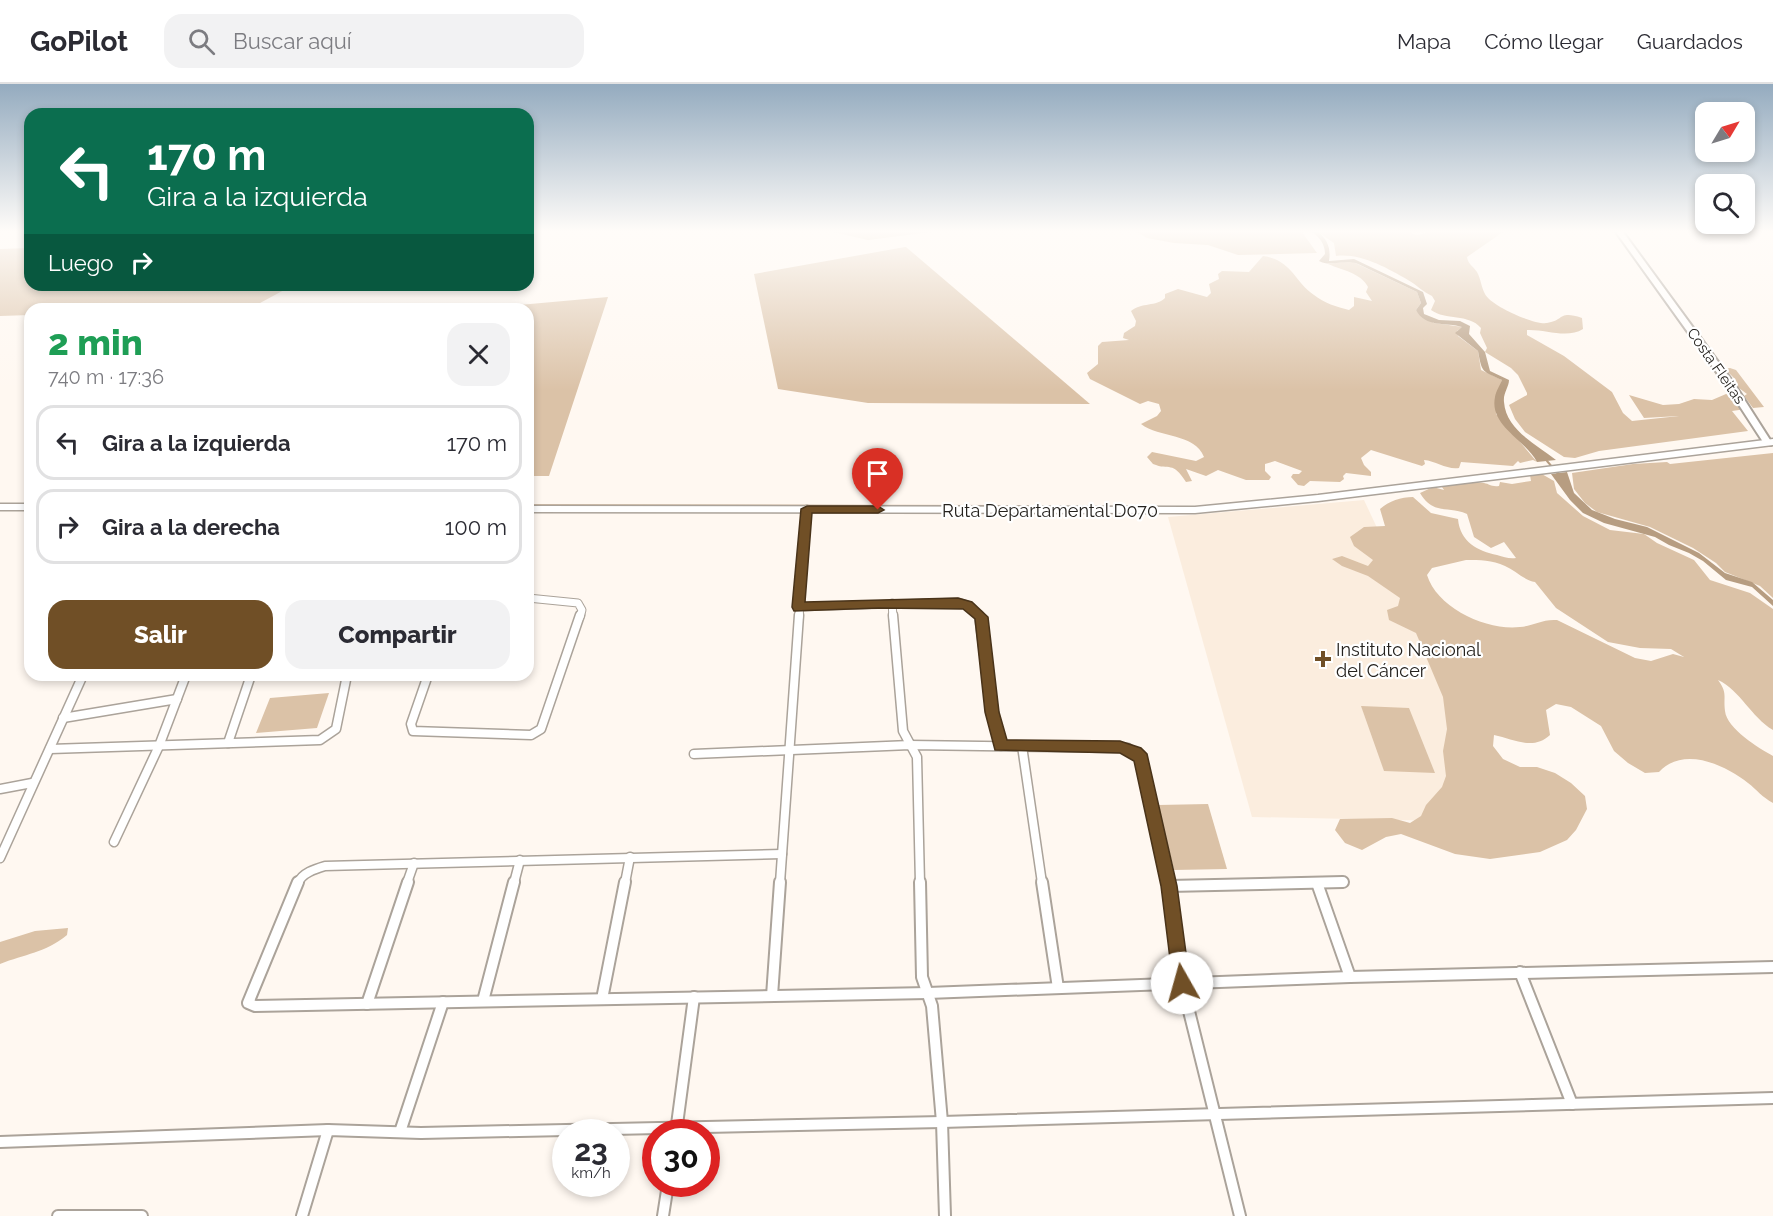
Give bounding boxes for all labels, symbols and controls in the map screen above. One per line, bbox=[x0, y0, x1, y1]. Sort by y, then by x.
search box bbox=[164, 14, 584, 68]
text: GoPilot bbox=[30, 25, 128, 58]
icon: search bbox=[185, 25, 218, 58]
text: Buscar aquí bbox=[233, 28, 352, 54]
text: Mapa bbox=[1397, 29, 1451, 54]
text: Cómo llegar bbox=[1484, 29, 1604, 54]
text: Guardados bbox=[1637, 29, 1743, 54]
north arrow bbox=[1695, 102, 1755, 162]
map controls bbox=[1695, 102, 1755, 234]
text: 170 m bbox=[147, 131, 266, 180]
icon: left bbox=[48, 132, 126, 210]
button: search bbox=[1695, 174, 1755, 234]
text: Gira a la izquierda bbox=[147, 181, 368, 212]
icon: right bbox=[125, 246, 158, 279]
text: Luego bbox=[48, 250, 113, 276]
text: 2 min bbox=[48, 321, 143, 363]
button: close bbox=[447, 323, 510, 386]
street label: Costa Fleitas bbox=[1683, 324, 1749, 408]
text: 740 m · 17:36 bbox=[48, 365, 164, 389]
icon: left bbox=[51, 426, 84, 459]
text: Gira a la izquierda bbox=[102, 430, 291, 456]
text: 170 m bbox=[447, 430, 507, 456]
pin bbox=[852, 448, 903, 510]
icon: arrive bbox=[861, 457, 894, 490]
street label: Ruta Departamental D070 bbox=[942, 500, 1158, 521]
icon: right bbox=[51, 510, 84, 543]
text: Gira a la derecha bbox=[102, 514, 280, 540]
text: 100 m bbox=[445, 514, 507, 540]
button: Salir bbox=[48, 600, 273, 669]
button: Compartir bbox=[285, 600, 510, 669]
place label: Instituto Nacional del Cáncer bbox=[1336, 639, 1481, 681]
marker: Instituto Nacional del Cáncer bbox=[1314, 650, 1332, 668]
position arrow bbox=[1150, 951, 1214, 1015]
speed limit sign: 30 bbox=[642, 1119, 720, 1197]
text: 23 bbox=[574, 1133, 608, 1168]
text: km/h bbox=[571, 1164, 611, 1182]

